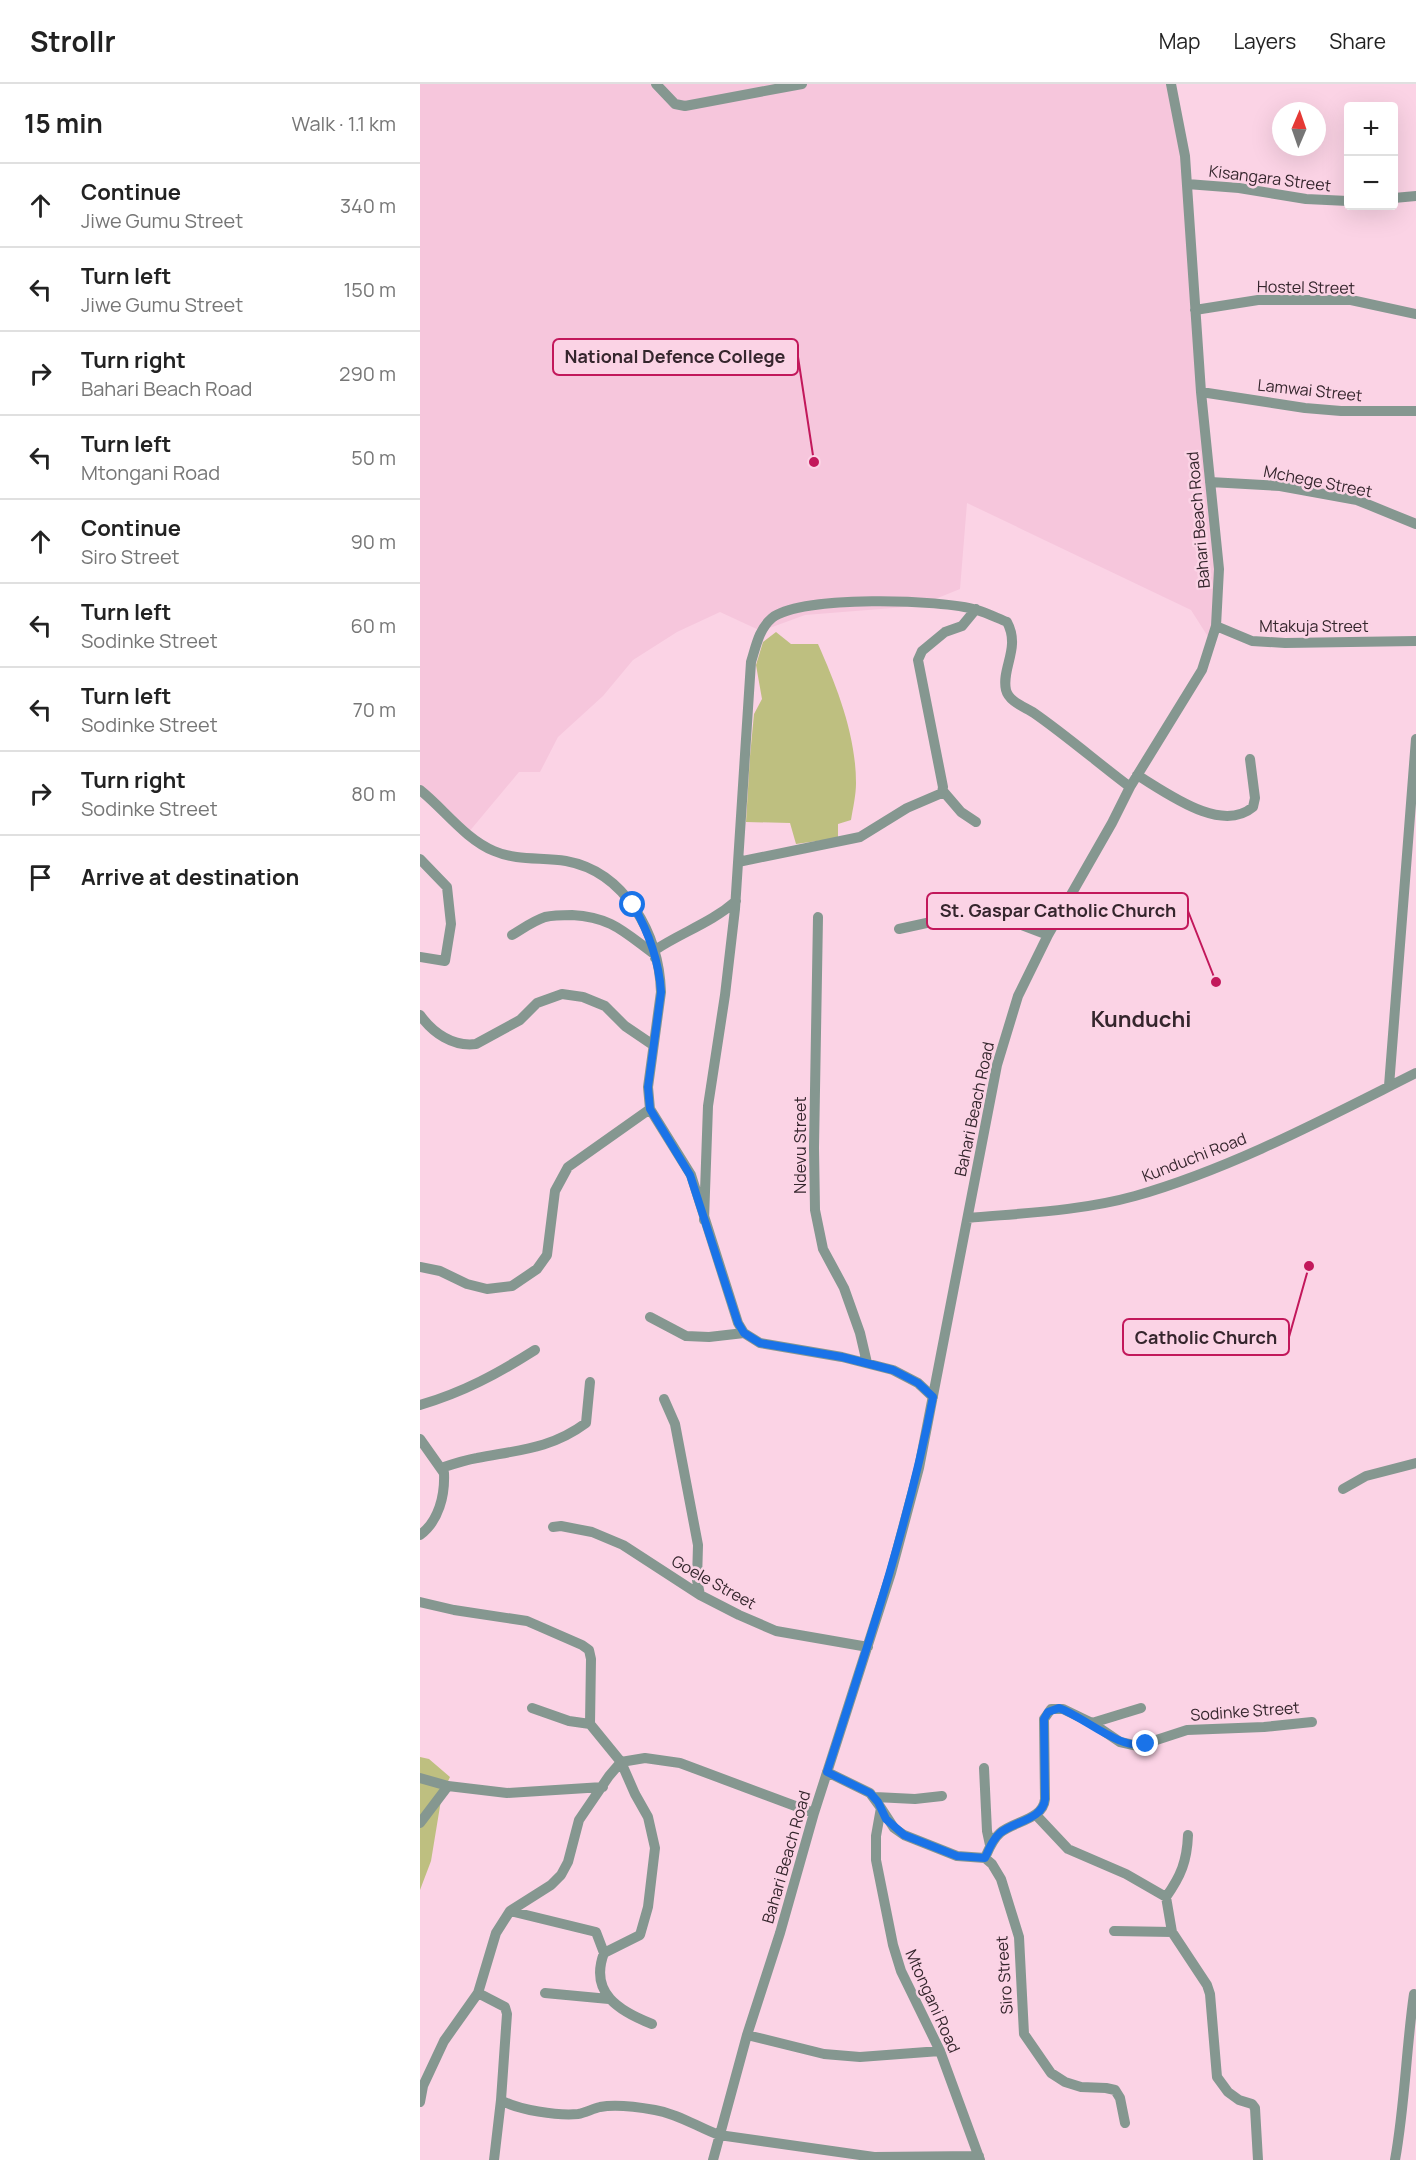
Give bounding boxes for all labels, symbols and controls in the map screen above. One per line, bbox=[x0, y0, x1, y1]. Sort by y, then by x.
text: Strollr bbox=[30, 22, 116, 60]
text: Map bbox=[1159, 27, 1200, 55]
text: Layers bbox=[1233, 27, 1296, 55]
text: Share bbox=[1329, 27, 1386, 55]
north arrow bbox=[1272, 102, 1326, 156]
map controls bbox=[1344, 102, 1398, 210]
button: + bbox=[1344, 102, 1398, 156]
text: 15 min bbox=[24, 105, 103, 141]
text: Walk · 1.1 km bbox=[292, 110, 396, 137]
button: − bbox=[1344, 156, 1398, 210]
street label: Kisangara Street bbox=[1208, 160, 1332, 196]
text: Continue bbox=[81, 177, 181, 207]
icon: ahead bbox=[24, 189, 57, 222]
text: 340 m bbox=[340, 192, 396, 219]
text: Jiwe Gumu Street bbox=[81, 207, 243, 234]
text: Turn left bbox=[81, 261, 171, 291]
icon: left bbox=[24, 273, 57, 306]
street label: Hostel Street bbox=[1257, 275, 1355, 299]
text: 150 m bbox=[343, 276, 396, 303]
text: Jiwe Gumu Street bbox=[81, 291, 243, 318]
callout: National Defence College bbox=[553, 339, 798, 375]
text: National Defence College bbox=[565, 344, 786, 368]
text: Turn right bbox=[81, 345, 186, 375]
icon: right bbox=[24, 357, 57, 390]
text: 290 m bbox=[339, 360, 396, 387]
street label: Lamwai Street bbox=[1257, 374, 1363, 406]
text: Bahari Beach Road bbox=[81, 375, 252, 402]
text: Turn left bbox=[81, 429, 171, 459]
icon: left bbox=[24, 441, 57, 474]
text: 50 m bbox=[351, 444, 396, 471]
street label: Bahari Beach Road bbox=[1181, 451, 1215, 589]
text: Mtongani Road bbox=[81, 459, 220, 486]
street label: Mchege Street bbox=[1262, 460, 1374, 502]
text: Continue bbox=[81, 513, 181, 543]
icon: ahead bbox=[24, 525, 57, 558]
text: 90 m bbox=[350, 528, 396, 555]
text: Siro Street bbox=[81, 543, 180, 570]
text: Turn left bbox=[81, 597, 171, 627]
icon: left bbox=[24, 609, 57, 642]
text: 60 m bbox=[350, 612, 396, 639]
street label: Mtakuja Street bbox=[1259, 615, 1369, 637]
text: Sodinke Street bbox=[81, 627, 218, 654]
text: Turn left bbox=[81, 681, 171, 711]
icon: left bbox=[24, 693, 57, 726]
text: 70 m bbox=[353, 696, 396, 723]
text: Sodinke Street bbox=[81, 711, 218, 738]
text: Turn right bbox=[81, 765, 186, 795]
icon: right bbox=[24, 777, 57, 810]
text: 80 m bbox=[351, 780, 396, 807]
text: Sodinke Street bbox=[81, 795, 218, 822]
icon: arrive bbox=[24, 861, 57, 894]
text: Arrive at destination bbox=[81, 862, 299, 892]
route start bbox=[619, 891, 645, 917]
callout: St. Gaspar Catholic Church bbox=[927, 893, 1188, 929]
text: St. Gaspar Catholic Church bbox=[940, 898, 1176, 922]
district label: Kunduchi bbox=[1091, 1004, 1191, 1034]
street label: Bahari Beach Road bbox=[949, 1040, 999, 1178]
street label: Ndevu Street bbox=[789, 1096, 811, 1194]
street label: Kunduchi Road bbox=[1139, 1127, 1249, 1187]
callout: Catholic Church bbox=[1123, 1319, 1289, 1355]
text: Catholic Church bbox=[1135, 1325, 1277, 1349]
street label: Goele Street bbox=[668, 1550, 760, 1614]
street label: Sodinke Street bbox=[1190, 1696, 1300, 1726]
route end bbox=[1132, 1730, 1158, 1756]
street label: Bahari Beach Road bbox=[757, 1788, 815, 1926]
street label: Siro Street bbox=[990, 1935, 1018, 2015]
street label: Mtongani Road bbox=[900, 1946, 966, 2056]

